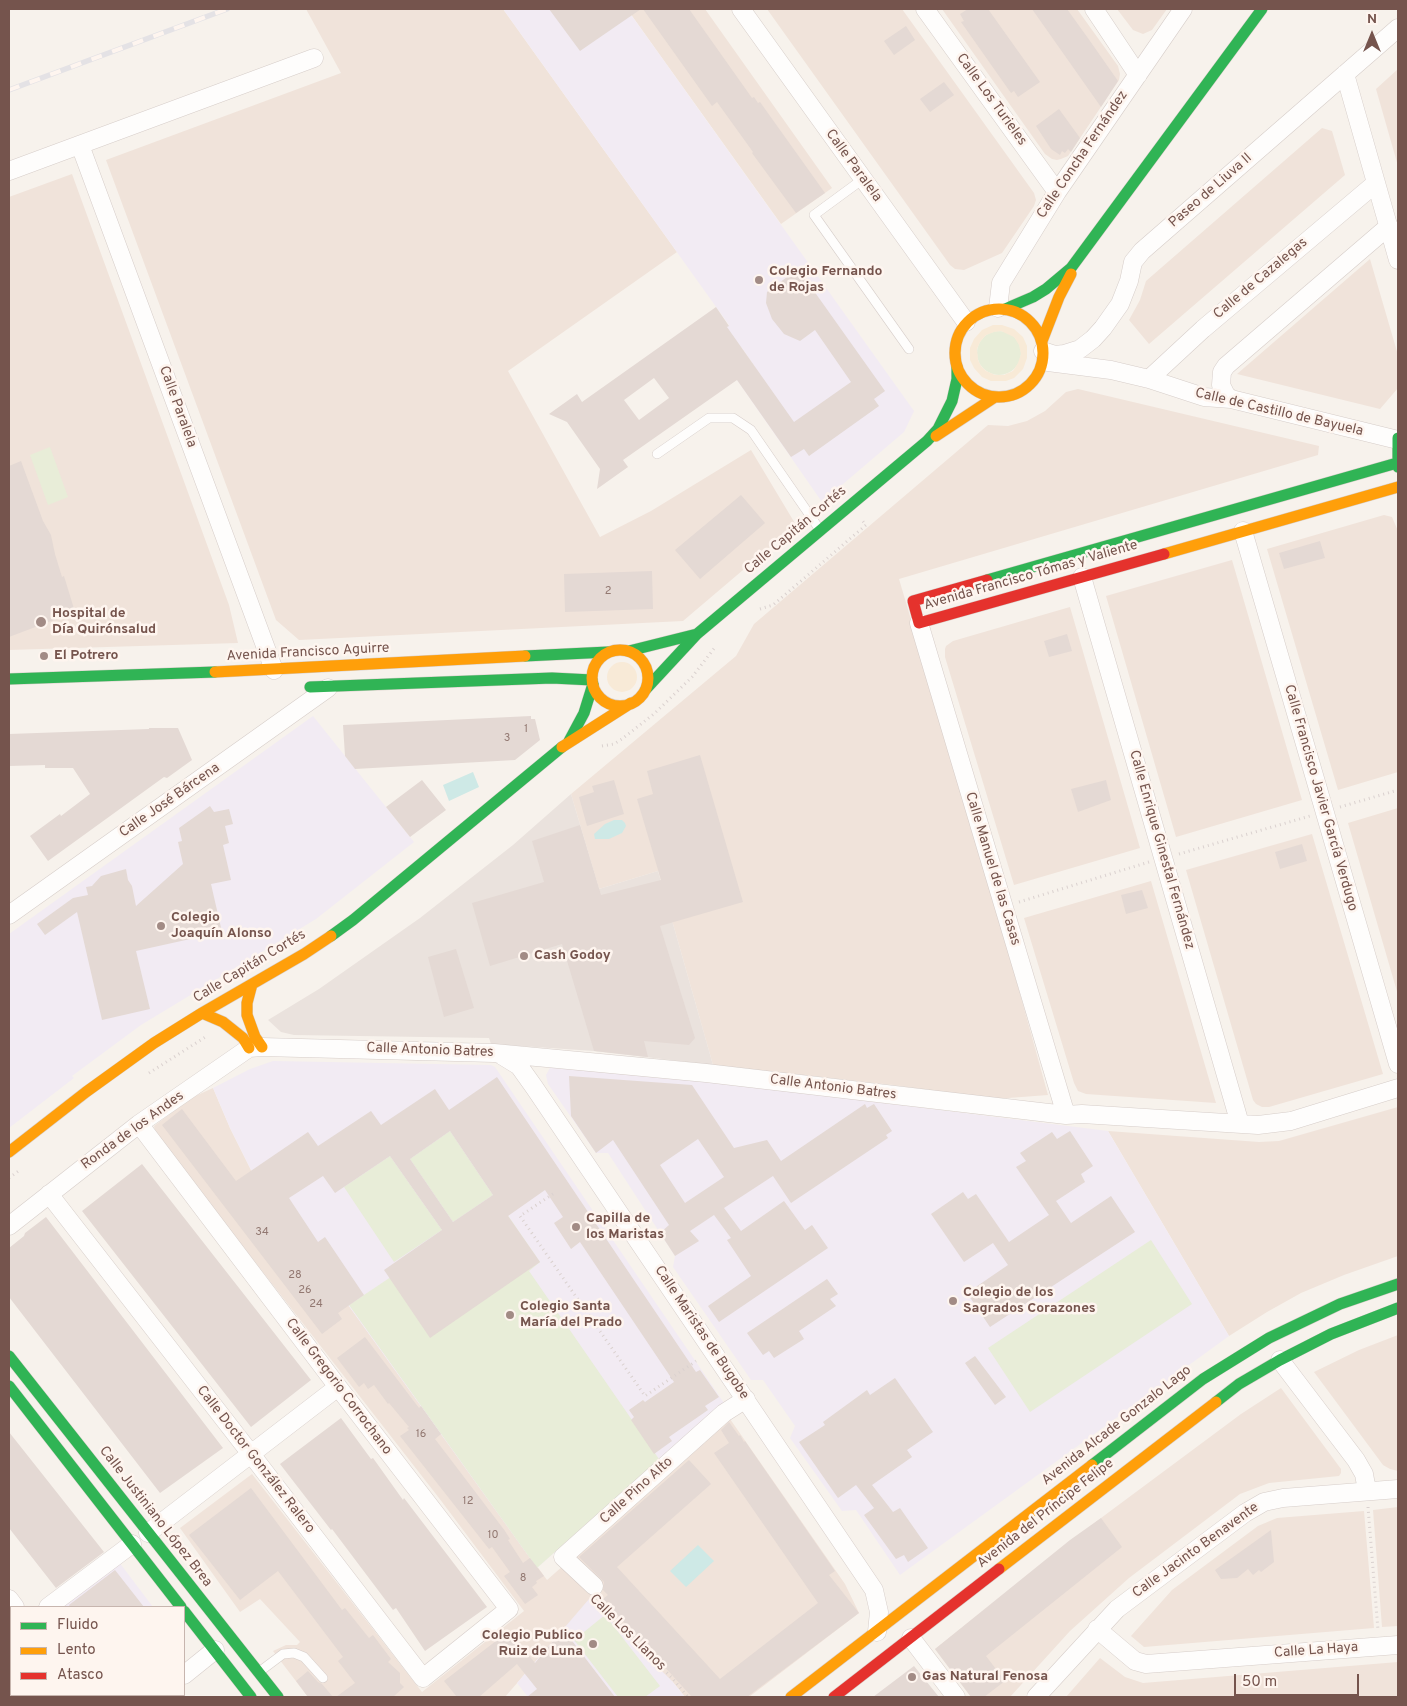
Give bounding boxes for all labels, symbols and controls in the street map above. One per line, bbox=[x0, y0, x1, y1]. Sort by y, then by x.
north arrow bbox=[1347, 10, 1397, 60]
text: N bbox=[1367, 11, 1377, 28]
street label: Calle Los Turieles bbox=[952, 51, 1030, 149]
street label: Calle Concha Fernández bbox=[1034, 88, 1132, 222]
street label: Calle Paralela bbox=[821, 127, 885, 205]
street label: Paseo de Liuva II bbox=[1166, 150, 1256, 232]
street label: Calle de Cazalegas bbox=[1211, 235, 1311, 323]
place label: Colegio Fernando de Rojas bbox=[769, 264, 882, 296]
marker: Colegio Fernando de Rojas bbox=[753, 274, 765, 286]
street label: Calle Paralela bbox=[154, 364, 200, 450]
street label: Calle de Castillo de Bayuela bbox=[1193, 385, 1365, 441]
street label: Calle Capitán Cortés bbox=[741, 483, 851, 579]
street label: Avenida Francisco Tómas y Valiente bbox=[922, 537, 1140, 615]
house number: 2 bbox=[605, 585, 611, 599]
place label: Hospital de Día Quirónsalud bbox=[52, 606, 156, 638]
marker: Hospital de Día Quirónsalud bbox=[34, 615, 48, 629]
street label: Avenida Francisco Aguirre bbox=[226, 640, 390, 666]
place label: El Potrero bbox=[54, 648, 119, 664]
marker: El Potrero bbox=[38, 650, 50, 662]
street label: Calle Francisco Javier García Verdugo bbox=[1280, 683, 1360, 913]
house number: 1 bbox=[524, 723, 528, 737]
house number: 3 bbox=[504, 732, 510, 746]
street label: Calle Enrique Ginestal Fernández bbox=[1124, 748, 1198, 952]
street label: Calle José Bárcena bbox=[116, 760, 224, 842]
street label: Calle Manuel de las Casas bbox=[961, 790, 1023, 948]
place label: Colegio Joaquín Alonso bbox=[171, 910, 272, 942]
marker: Colegio Joaquín Alonso bbox=[155, 920, 167, 932]
street label: Calle Capitán Cortés bbox=[191, 927, 309, 1007]
place label: Cash Godoy bbox=[534, 948, 611, 964]
marker: Cash Godoy bbox=[518, 950, 530, 962]
street label: Calle Antonio Batres bbox=[366, 1040, 494, 1062]
street label: Calle Antonio Batres bbox=[769, 1072, 897, 1104]
street label: Ronda de los Andes bbox=[78, 1088, 188, 1174]
place label: Capilla de los Maristas bbox=[586, 1211, 664, 1244]
marker: Capilla de los Maristas bbox=[570, 1221, 582, 1233]
house number: 34 bbox=[255, 1226, 269, 1240]
street label: Calle Maristas de Bugobe bbox=[650, 1263, 752, 1403]
house number: 28 bbox=[288, 1269, 302, 1283]
house number: 26 bbox=[298, 1284, 312, 1298]
place label: Colegio de los Sagrados Corazones bbox=[963, 1285, 1096, 1318]
marker: Colegio de los Sagrados Corazones bbox=[947, 1295, 959, 1307]
house number: 24 bbox=[309, 1298, 323, 1312]
place label: Colegio Santa María del Prado bbox=[520, 1299, 622, 1331]
marker: Colegio Santa María del Prado bbox=[504, 1309, 516, 1321]
street label: Calle Gregorio Corrochano bbox=[281, 1315, 395, 1459]
street label: Avenida Alcade Gonzalo Lago bbox=[1039, 1362, 1195, 1490]
street label: Calle Doctor González Ralero bbox=[192, 1383, 318, 1537]
house number: 16 bbox=[416, 1428, 426, 1442]
street label: Calle Justiniano López Brea bbox=[95, 1443, 215, 1591]
street label: Calle Pino Alto bbox=[597, 1454, 677, 1528]
street label: Avenida del Príncipe Felipe bbox=[974, 1456, 1118, 1572]
house number: 12 bbox=[463, 1495, 473, 1509]
street label: Calle Jacinto Benavente bbox=[1130, 1500, 1262, 1602]
house number: 10 bbox=[487, 1529, 499, 1543]
house number: 8 bbox=[520, 1572, 526, 1586]
street label: Calle Los Llanos bbox=[585, 1591, 669, 1675]
legend bbox=[10, 1606, 185, 1696]
text: Fluido bbox=[57, 1616, 98, 1635]
place label: Colegio Publico Ruiz de Luna bbox=[482, 1628, 583, 1660]
marker: Colegio Publico Ruiz de Luna bbox=[587, 1638, 599, 1650]
street label: Calle La Haya bbox=[1273, 1640, 1359, 1662]
text: Lento bbox=[57, 1641, 96, 1660]
scale bar bbox=[1237, 1664, 1362, 1696]
text: Atasco bbox=[57, 1666, 103, 1685]
place label: Gas Natural Fenosa bbox=[922, 1669, 1048, 1685]
marker: Gas Natural Fenosa bbox=[906, 1671, 918, 1683]
text: 50 m bbox=[1242, 1673, 1277, 1692]

